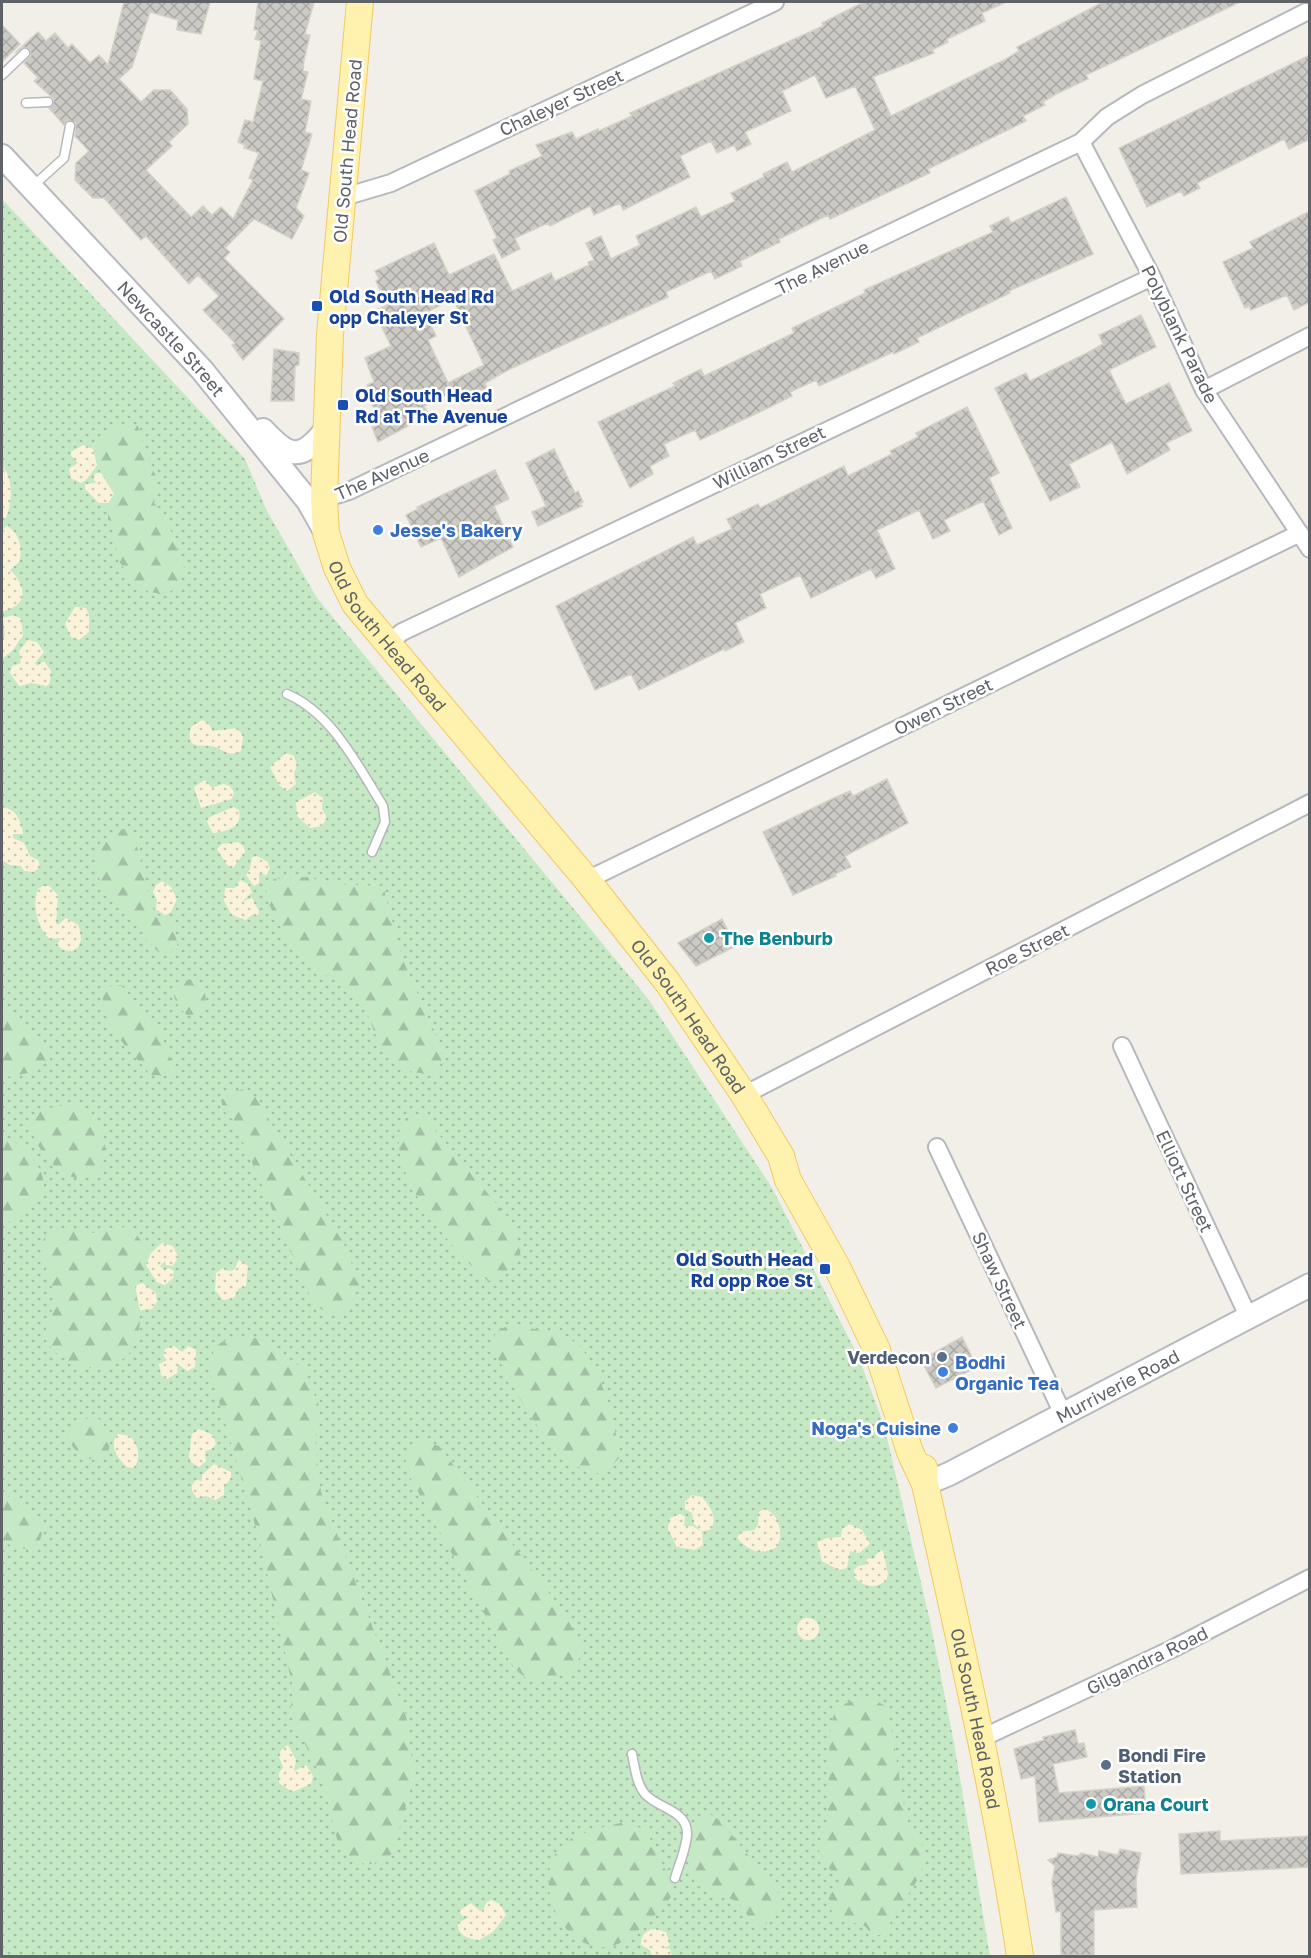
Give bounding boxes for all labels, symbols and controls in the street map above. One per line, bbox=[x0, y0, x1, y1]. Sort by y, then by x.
street label: Old South Head Road bbox=[328, 58, 366, 244]
street label: Chaleyer Street bbox=[496, 64, 626, 140]
street label: The Avenue bbox=[772, 235, 872, 299]
street label: Polyblank Parade bbox=[1137, 261, 1223, 407]
street label: Newcastle Street bbox=[113, 276, 230, 401]
place label: Old South Head Rd opp Chaleyer St bbox=[329, 285, 494, 328]
marker: Old South Head Rd opp Chaleyer St bbox=[310, 299, 324, 313]
place label: Old South Head Rd at The Avenue bbox=[355, 384, 508, 427]
marker: Old South Head Rd at The Avenue bbox=[336, 398, 350, 412]
street label: William Street bbox=[709, 420, 829, 494]
street label: The Avenue bbox=[332, 443, 432, 505]
place label: Jesse's Bakery bbox=[390, 519, 523, 541]
marker: Jesse's Bakery bbox=[371, 523, 385, 537]
street label: Old South Head Road bbox=[324, 558, 451, 716]
street label: Owen Street bbox=[890, 673, 996, 739]
street label: Roe Street bbox=[981, 919, 1073, 979]
place label: The Benburb bbox=[721, 927, 833, 949]
marker: The Benburb bbox=[702, 931, 716, 945]
street label: Old South Head Road bbox=[626, 934, 751, 1098]
street label: Elliott Street bbox=[1152, 1126, 1218, 1236]
street label: Shaw Street bbox=[968, 1228, 1032, 1332]
place label: Old South Head Rd opp Roe St bbox=[676, 1248, 813, 1291]
marker: Old South Head Rd opp Roe St bbox=[818, 1262, 832, 1276]
street label: Murriverie Road bbox=[1052, 1344, 1183, 1427]
place label: Verdecon bbox=[847, 1346, 930, 1368]
marker: Verdecon bbox=[935, 1350, 949, 1364]
place label: Bodhi Organic Tea bbox=[955, 1351, 1059, 1394]
marker: Bodhi Organic Tea bbox=[936, 1365, 950, 1379]
place label: Noga's Cuisine bbox=[811, 1417, 941, 1439]
marker: Noga's Cuisine bbox=[946, 1421, 960, 1435]
street label: Gilgandra Road bbox=[1083, 1621, 1211, 1699]
street label: Old South Head Road bbox=[946, 1626, 1005, 1811]
place label: Bondi Fire Station bbox=[1118, 1744, 1206, 1787]
marker: Bondi Fire Station bbox=[1099, 1758, 1113, 1772]
place label: Orana Court bbox=[1103, 1793, 1209, 1815]
marker: Orana Court bbox=[1084, 1797, 1098, 1811]

